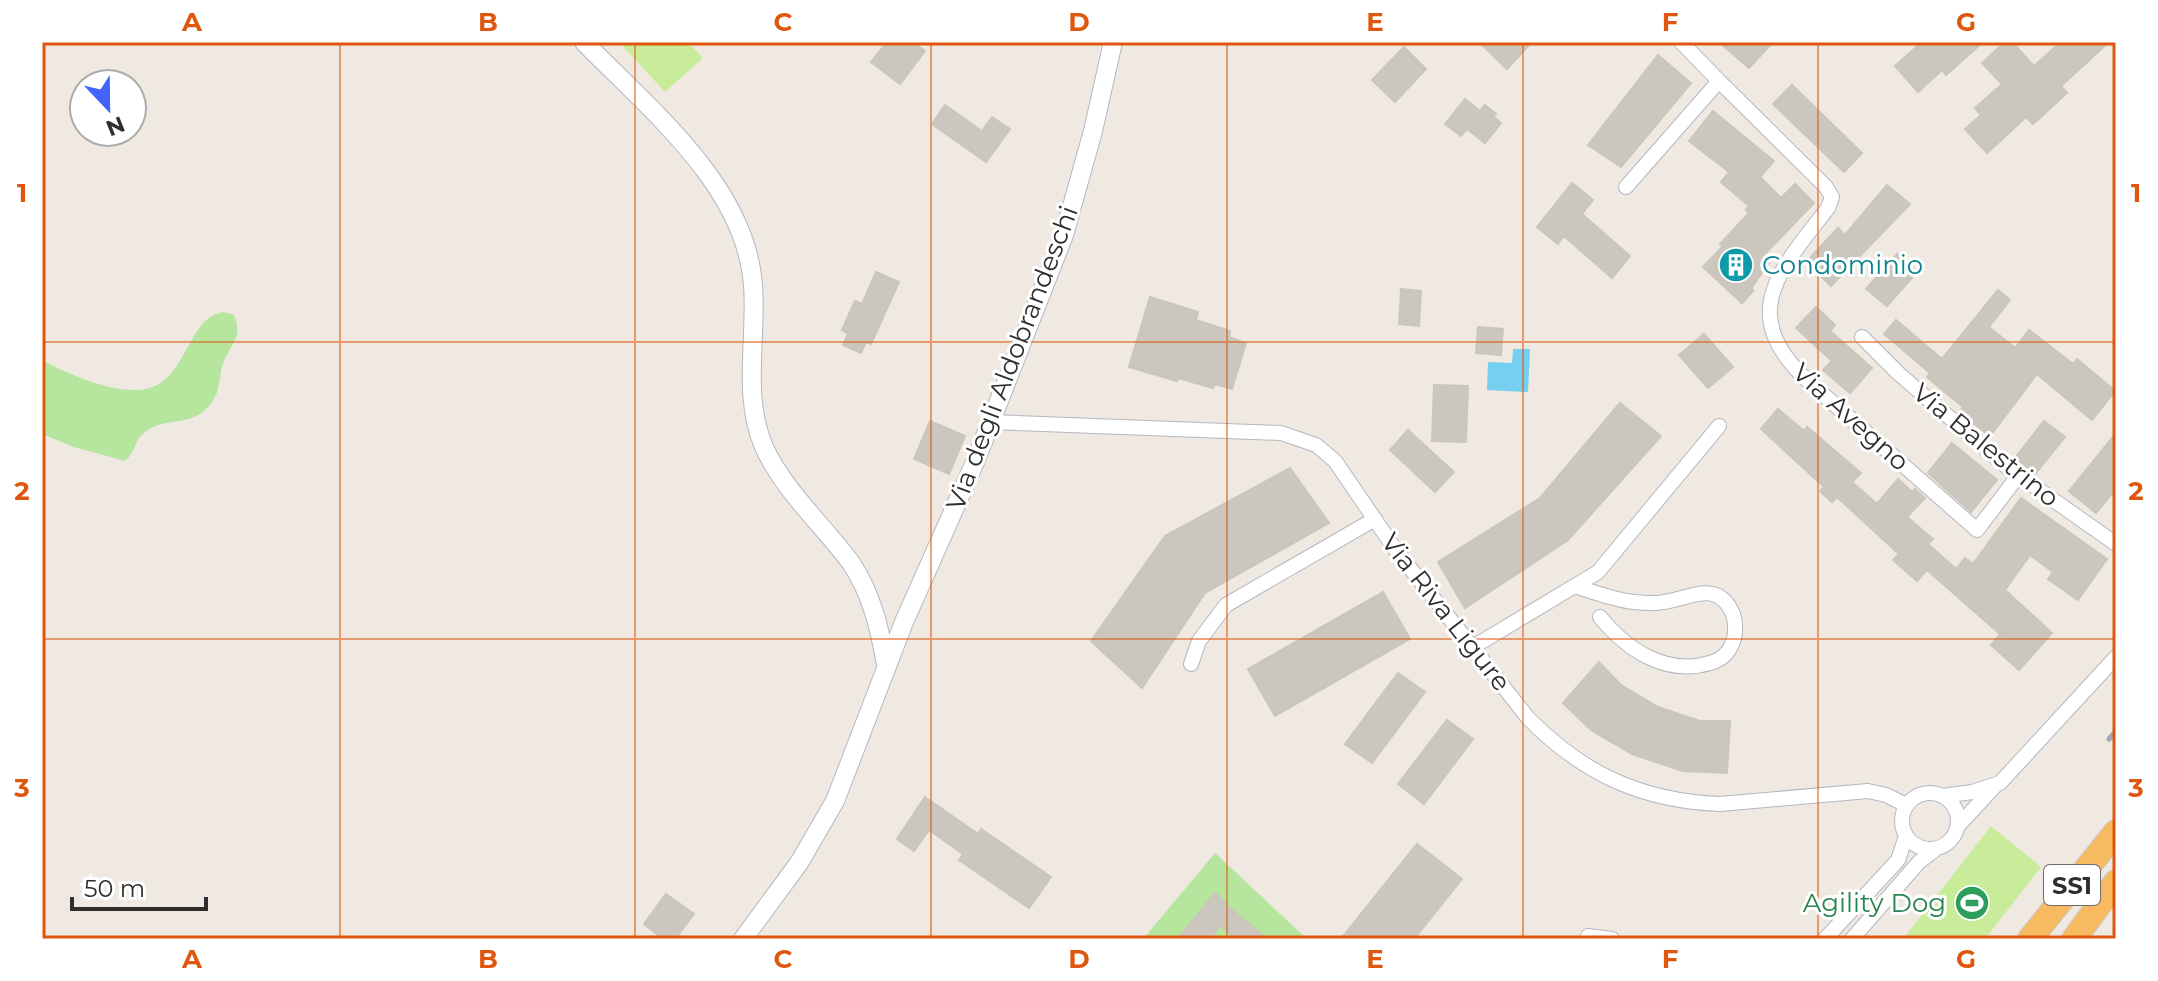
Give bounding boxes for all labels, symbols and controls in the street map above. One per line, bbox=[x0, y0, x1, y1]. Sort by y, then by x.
text: A bbox=[181, 6, 203, 38]
text: B bbox=[478, 6, 498, 38]
text: C bbox=[774, 6, 793, 38]
text: D bbox=[1068, 6, 1090, 38]
text: E bbox=[1366, 6, 1384, 38]
text: F bbox=[1662, 6, 1678, 38]
text: G bbox=[1956, 6, 1976, 38]
north arrow bbox=[68, 68, 148, 148]
text: N bbox=[102, 110, 129, 142]
text: 1 bbox=[17, 177, 27, 209]
text: 1 bbox=[2131, 177, 2141, 209]
street label: Via degli Aldobrandeschi bbox=[939, 201, 1085, 515]
building icon: Condominio bbox=[1717, 246, 1755, 284]
place label: Condominio bbox=[1762, 249, 1923, 281]
street label: Via Avegno bbox=[1786, 356, 1916, 478]
street label: Via Balestrino bbox=[1906, 376, 2066, 514]
text: 2 bbox=[14, 475, 30, 507]
text: 2 bbox=[2128, 475, 2144, 507]
street label: Via Riva Ligure bbox=[1374, 527, 1518, 697]
text: 3 bbox=[13, 772, 30, 804]
text: 3 bbox=[2127, 772, 2144, 804]
scale bar bbox=[72, 861, 206, 911]
road number: SS1 bbox=[2044, 865, 2100, 905]
text: 50 m bbox=[84, 874, 145, 903]
sports icon: Agility Dog bbox=[1953, 884, 1991, 922]
place label: Agility Dog bbox=[1803, 887, 1946, 919]
text: A bbox=[181, 943, 203, 975]
text: B bbox=[478, 943, 498, 975]
text: C bbox=[774, 943, 793, 975]
text: D bbox=[1068, 943, 1090, 975]
text: E bbox=[1366, 943, 1384, 975]
text: F bbox=[1662, 943, 1678, 975]
text: G bbox=[1956, 943, 1976, 975]

